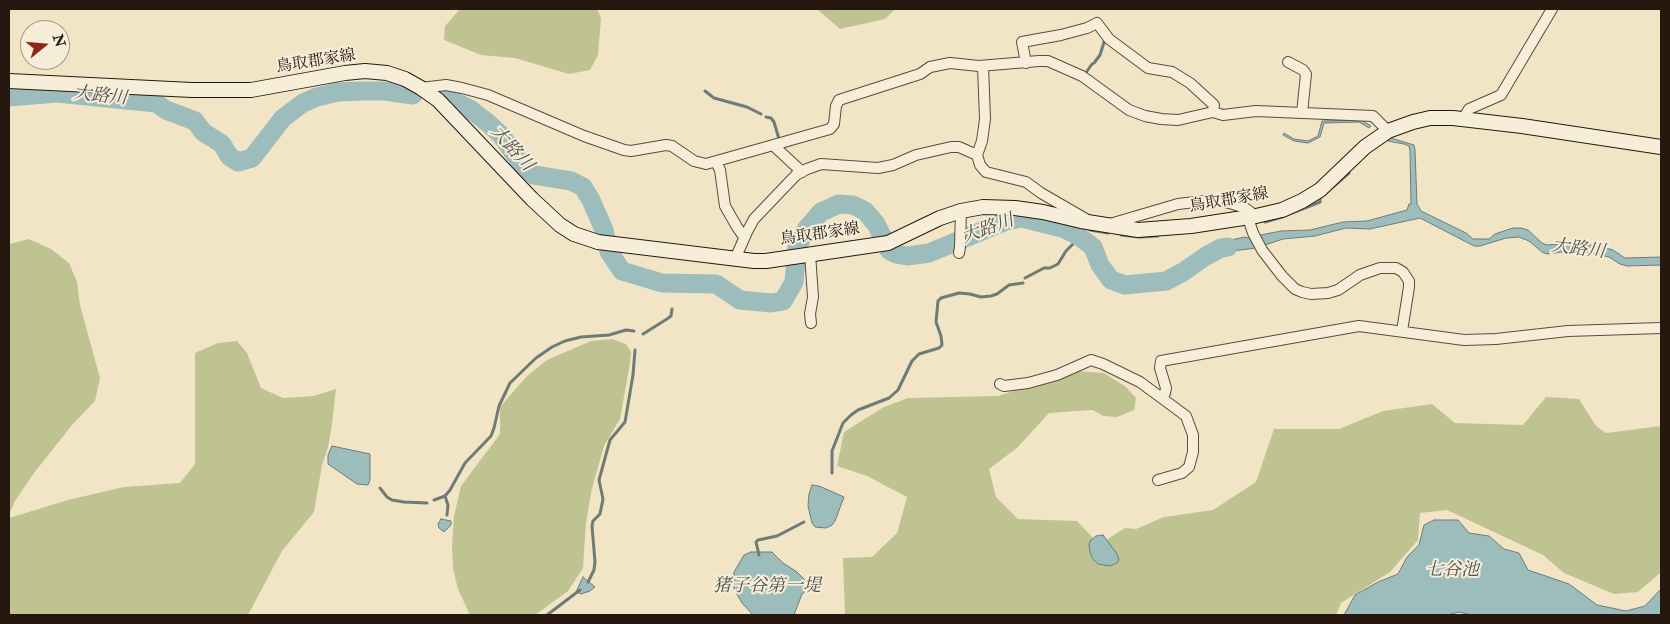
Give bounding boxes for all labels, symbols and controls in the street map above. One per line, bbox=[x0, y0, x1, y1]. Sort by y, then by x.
north arrow bbox=[20, 20, 70, 70]
text: N bbox=[49, 32, 69, 49]
street label: 鳥取郡家線 bbox=[275, 46, 357, 78]
water label: 大路川 bbox=[72, 83, 128, 111]
water label: 大路川 bbox=[485, 122, 537, 176]
street label: 鳥取郡家線 bbox=[1188, 185, 1270, 217]
water label: 大路川 bbox=[959, 211, 1017, 249]
street label: 鳥取郡家線 bbox=[779, 220, 861, 250]
water label: 大路川 bbox=[1550, 236, 1606, 264]
water label: 七谷池 bbox=[1425, 560, 1479, 582]
water label: 猪子谷第一堤 bbox=[713, 576, 821, 598]

